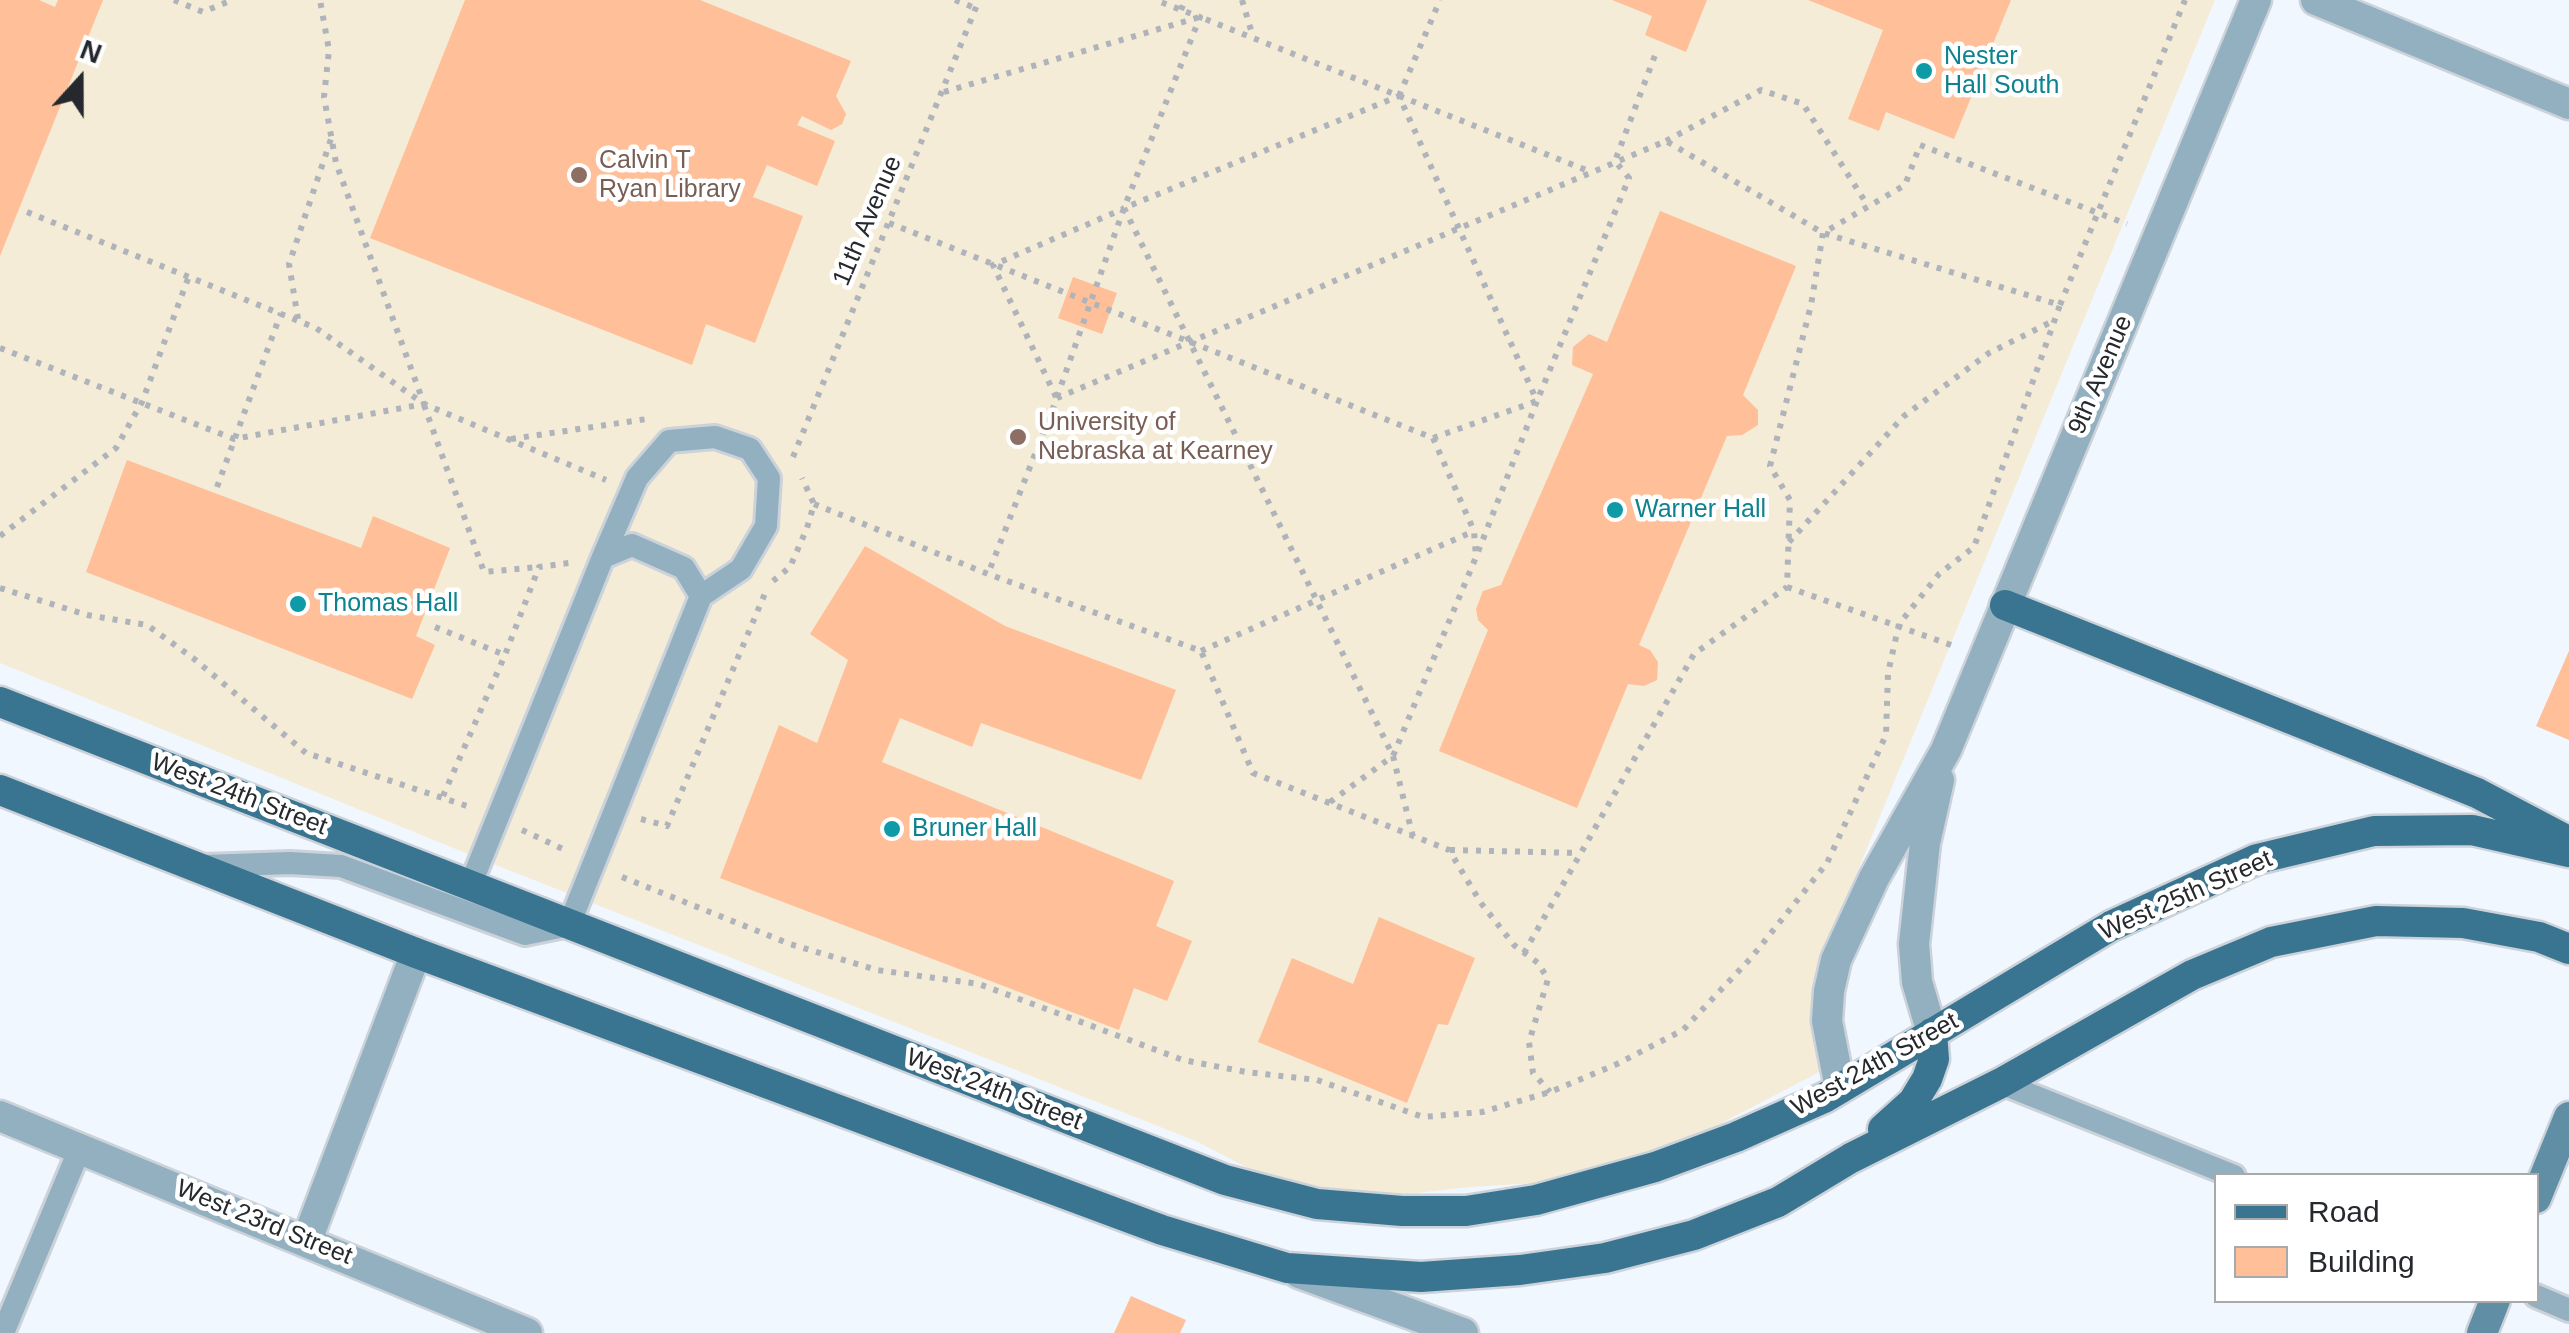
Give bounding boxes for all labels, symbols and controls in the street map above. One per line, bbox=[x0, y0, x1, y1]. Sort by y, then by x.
north arrow bbox=[30, 30, 130, 130]
text: N bbox=[76, 33, 106, 70]
place label: Nester Hall South bbox=[1944, 42, 2059, 101]
marker: Nester Hall South bbox=[1913, 60, 1935, 82]
place label: Calvin T Ryan Library bbox=[599, 146, 741, 205]
street label: 11th Avenue bbox=[827, 152, 909, 290]
marker: Calvin T Ryan Library bbox=[568, 164, 590, 186]
street label: 9th Avenue bbox=[2063, 311, 2139, 439]
place label: University of Nebraska at Kearney bbox=[1038, 408, 1273, 467]
marker: University of Nebraska at Kearney bbox=[1007, 426, 1029, 448]
place label: Warner Hall bbox=[1635, 495, 1766, 525]
marker: Warner Hall bbox=[1604, 499, 1626, 521]
place label: Thomas Hall bbox=[318, 589, 458, 619]
marker: Thomas Hall bbox=[287, 593, 309, 615]
street label: West 24th Street bbox=[147, 748, 331, 842]
place label: Bruner Hall bbox=[912, 814, 1037, 844]
marker: Bruner Hall bbox=[881, 818, 903, 840]
street label: West 25th Street bbox=[2095, 845, 2277, 947]
street label: West 24th Street bbox=[1787, 1007, 1963, 1123]
street label: West 24th Street bbox=[902, 1043, 1086, 1137]
legend bbox=[2214, 1173, 2539, 1303]
street label: West 23rd Street bbox=[172, 1174, 356, 1272]
text: Road bbox=[2308, 1195, 2380, 1228]
text: Building bbox=[2308, 1245, 2415, 1278]

